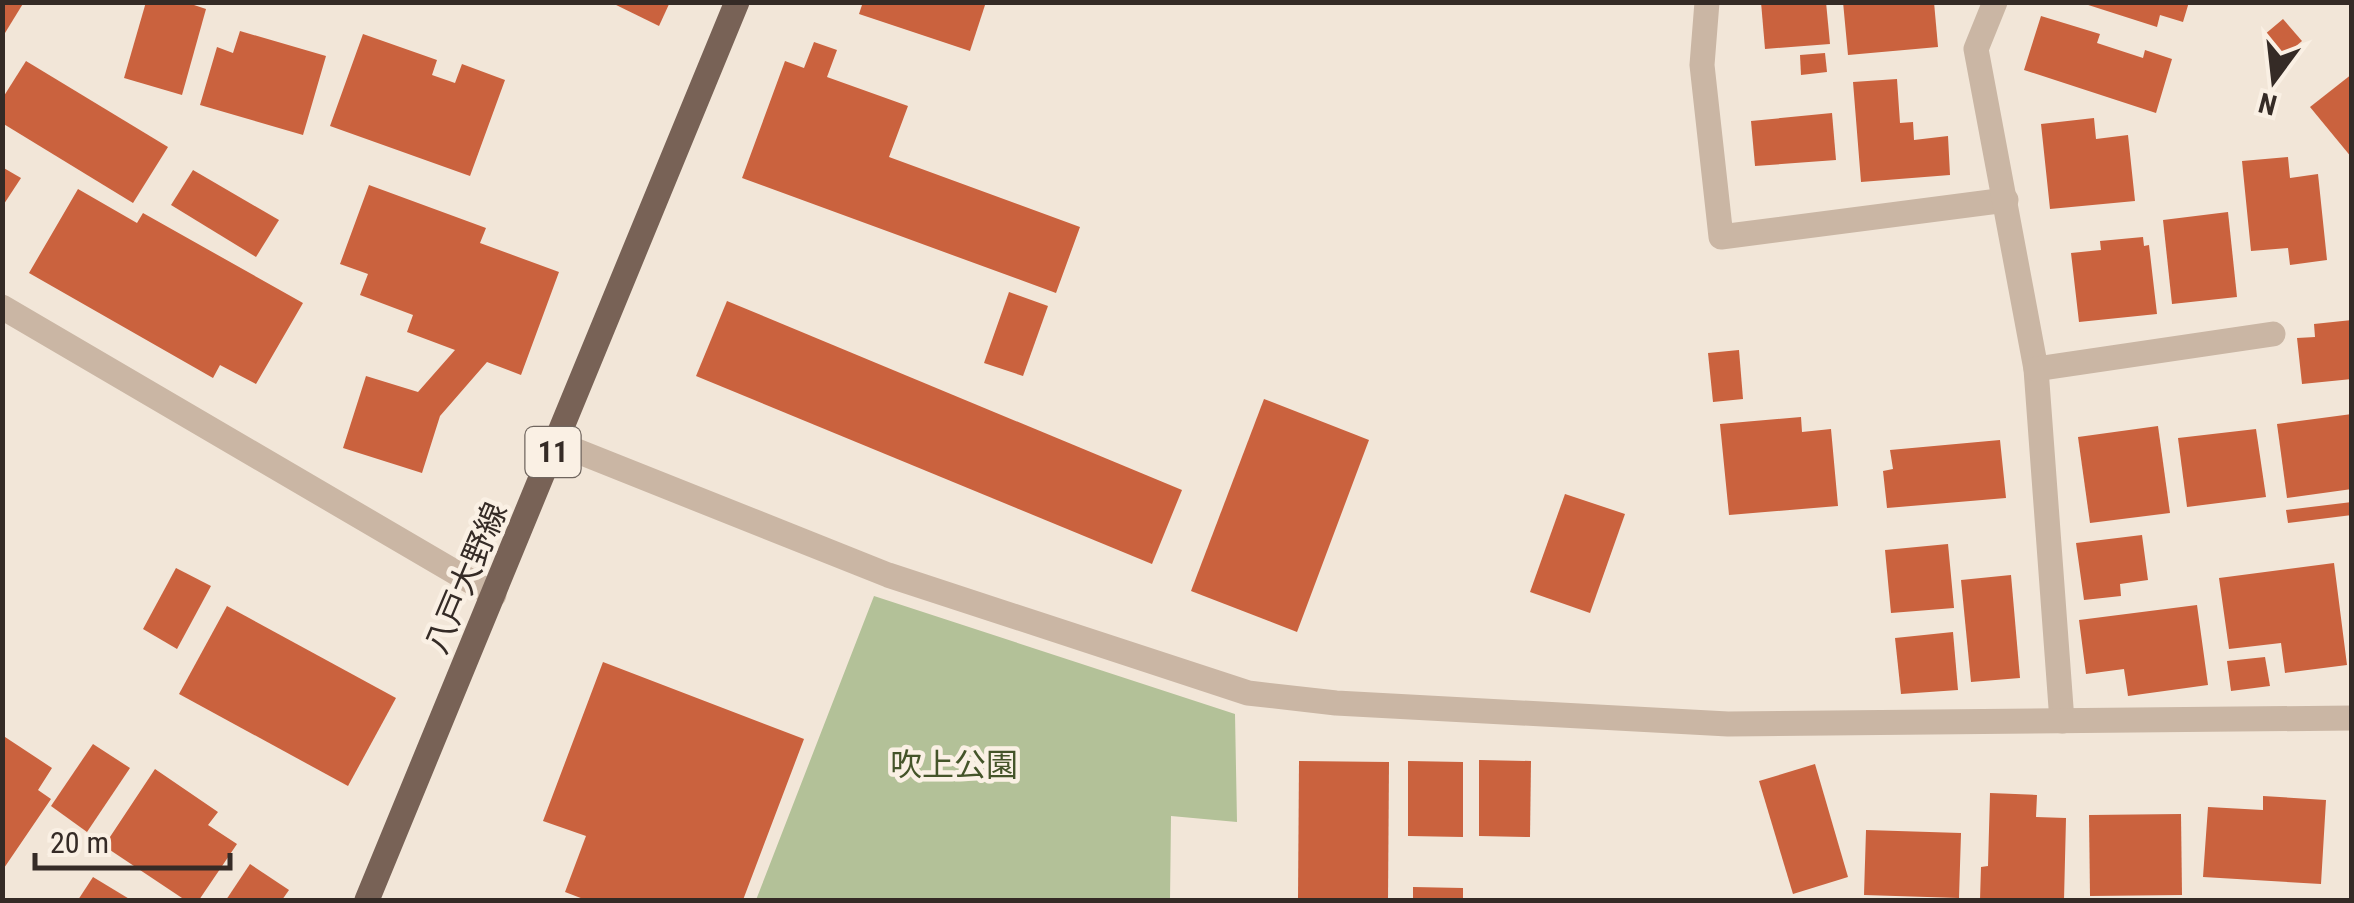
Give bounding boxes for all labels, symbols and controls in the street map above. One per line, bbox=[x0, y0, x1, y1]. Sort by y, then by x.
north arrow bbox=[2224, 30, 2324, 130]
text: N bbox=[2255, 86, 2280, 122]
road number: 11 bbox=[526, 427, 580, 477]
street label: 八戸大野線 bbox=[417, 497, 515, 659]
park label: 吹上公園 bbox=[890, 746, 1018, 784]
scale bar bbox=[35, 808, 230, 870]
text: 20 m bbox=[50, 825, 109, 860]

